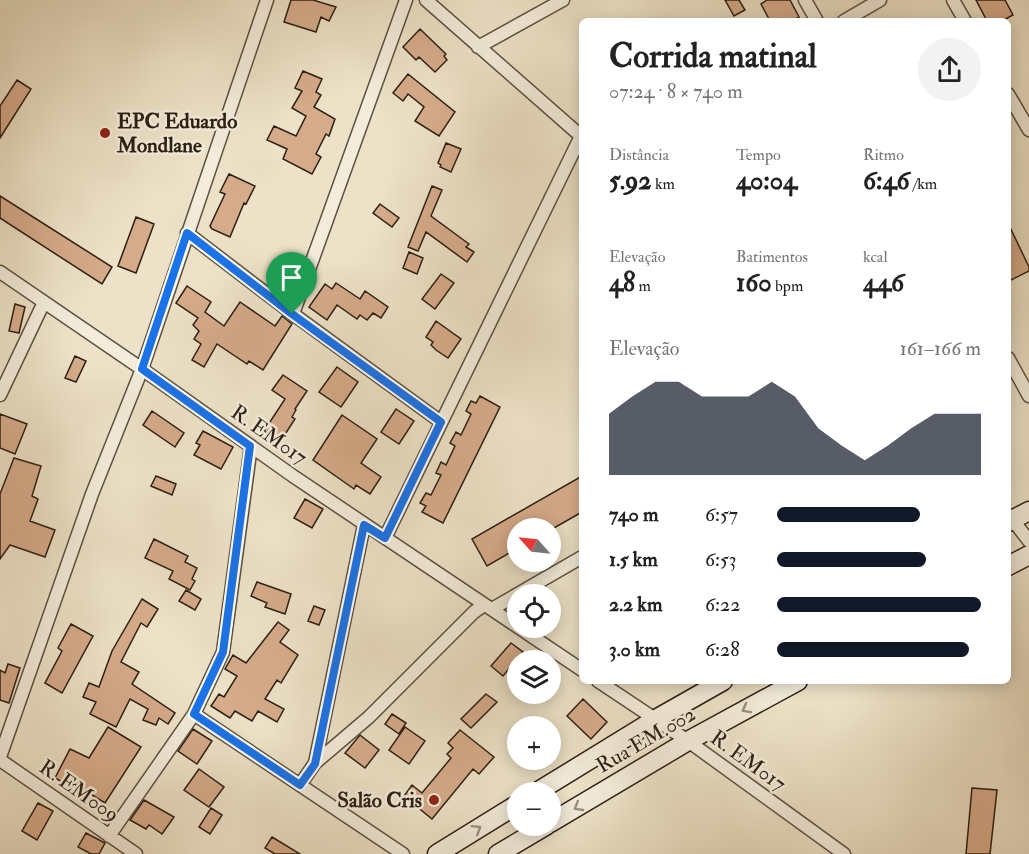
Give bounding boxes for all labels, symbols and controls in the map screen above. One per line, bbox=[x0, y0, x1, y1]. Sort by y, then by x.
text: Corrida matinal bbox=[609, 36, 817, 77]
button: share bbox=[918, 38, 981, 101]
text: 07:24 · 8 × 740 m bbox=[609, 79, 743, 104]
place label: EPC Eduardo Mondlane bbox=[116, 108, 237, 159]
marker: EPC Eduardo Mondlane bbox=[98, 126, 112, 140]
text: Distância bbox=[609, 145, 669, 165]
text: Tempo bbox=[736, 145, 781, 165]
text: Ritmo bbox=[863, 145, 904, 165]
text: 5.92 bbox=[609, 165, 652, 197]
text: 40:04 bbox=[736, 165, 797, 197]
text: 6:46 bbox=[863, 165, 910, 197]
text: km bbox=[652, 174, 675, 194]
text: /km bbox=[910, 174, 937, 194]
text: Elevação bbox=[609, 247, 665, 267]
text: Batimentos bbox=[736, 247, 808, 267]
text: kcal bbox=[863, 247, 888, 267]
pin bbox=[266, 252, 317, 314]
icon: arrive bbox=[275, 261, 308, 294]
text: 48 bbox=[609, 267, 635, 299]
text: 160 bbox=[736, 267, 772, 299]
text: 446 bbox=[863, 267, 904, 299]
text: m bbox=[635, 276, 651, 296]
text: bpm bbox=[772, 276, 803, 296]
text: Elevação bbox=[609, 336, 679, 361]
text: 161–166 m bbox=[900, 336, 981, 361]
street label: R. EM017 bbox=[226, 399, 313, 471]
text: 740 m bbox=[609, 502, 658, 527]
text: 6:57 bbox=[705, 502, 738, 527]
north arrow bbox=[507, 518, 561, 572]
map controls bbox=[507, 518, 561, 836]
text: 1.5 km bbox=[609, 547, 658, 572]
text: 6:53 bbox=[705, 547, 737, 572]
button: locate bbox=[507, 584, 561, 638]
text: 2.2 km bbox=[609, 592, 662, 617]
text: 6:22 bbox=[705, 592, 740, 617]
text: 3.0 km bbox=[609, 637, 660, 662]
text: 6:28 bbox=[705, 637, 740, 662]
button: layers bbox=[507, 650, 561, 704]
street label: Rua EM.002 bbox=[591, 701, 701, 779]
one-way arrow bbox=[742, 702, 753, 713]
button: + bbox=[507, 716, 561, 770]
street label: R. EM017 bbox=[705, 724, 792, 798]
street label: R. EM009 bbox=[34, 754, 124, 828]
button: − bbox=[507, 782, 561, 836]
place label: Salão Cris bbox=[337, 787, 422, 814]
marker: Salão Cris bbox=[427, 793, 441, 807]
one-way arrow bbox=[574, 799, 584, 811]
one-way arrow bbox=[471, 825, 481, 837]

